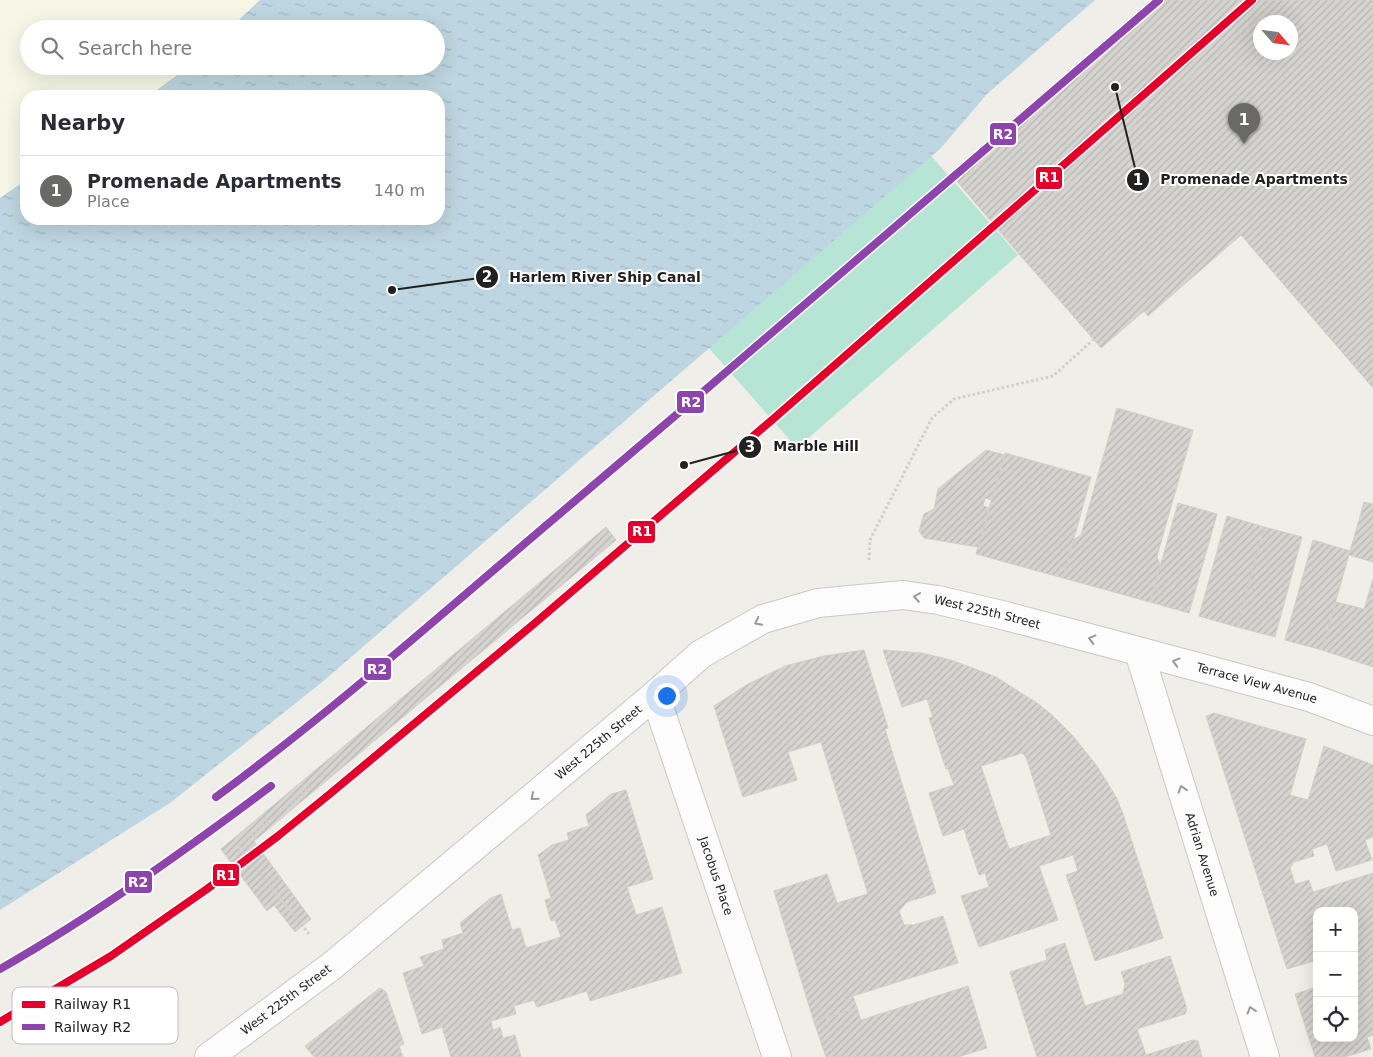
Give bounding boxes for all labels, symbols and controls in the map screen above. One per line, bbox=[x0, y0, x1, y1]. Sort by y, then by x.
north arrow bbox=[1253, 15, 1298, 60]
search box bbox=[20, 20, 445, 75]
icon: search bbox=[38, 34, 66, 62]
text: Search here bbox=[78, 37, 192, 59]
pin: 1 bbox=[1228, 103, 1260, 144]
text: Nearby bbox=[40, 111, 125, 135]
line badge: R2 bbox=[989, 122, 1017, 146]
text: R2 bbox=[993, 126, 1013, 142]
callout: Promenade Apartments bbox=[1126, 165, 1358, 194]
line badge: R1 bbox=[1035, 166, 1063, 190]
text: R1 bbox=[1039, 169, 1059, 185]
text: Promenade Apartments bbox=[87, 170, 342, 192]
text: 1 bbox=[1133, 171, 1143, 189]
text: Promenade Apartments bbox=[1160, 171, 1348, 187]
text: 1 bbox=[50, 181, 62, 200]
text: 140 m bbox=[374, 181, 425, 200]
text: Place bbox=[87, 192, 130, 211]
callout: Harlem River Ship Canal bbox=[475, 262, 711, 291]
text: 2 bbox=[482, 268, 492, 286]
text: Harlem River Ship Canal bbox=[509, 269, 701, 285]
line badge: R2 bbox=[676, 390, 705, 414]
text: R2 bbox=[681, 394, 701, 410]
callout: Marble Hill bbox=[738, 432, 869, 461]
text: 3 bbox=[745, 438, 755, 456]
text: Marble Hill bbox=[773, 438, 859, 454]
line badge: R1 bbox=[627, 520, 656, 544]
text: R1 bbox=[632, 523, 652, 539]
one-way arrow bbox=[912, 592, 920, 603]
street label: West 225th Street bbox=[933, 592, 1042, 632]
one-way arrow bbox=[754, 616, 763, 626]
one-way arrow bbox=[1088, 634, 1096, 644]
line badge: R2 bbox=[363, 657, 392, 681]
one-way arrow bbox=[1172, 657, 1180, 667]
street label: Terrace View Avenue bbox=[1194, 660, 1319, 706]
text: R2 bbox=[367, 661, 387, 677]
your location bbox=[654, 683, 680, 709]
street label: West 225th Street bbox=[552, 702, 645, 783]
one-way arrow bbox=[1177, 785, 1187, 793]
one-way arrow bbox=[531, 792, 540, 801]
street label: Adrian Avenue bbox=[1182, 811, 1222, 898]
street label: Jacobus Place bbox=[696, 834, 736, 917]
line badge: R1 bbox=[212, 863, 240, 887]
text: R1 bbox=[216, 867, 236, 883]
line badge: R2 bbox=[124, 870, 153, 894]
text: R2 bbox=[128, 874, 148, 890]
map controls bbox=[1313, 907, 1358, 1042]
button: + bbox=[1313, 907, 1358, 952]
button: − bbox=[1313, 952, 1358, 997]
street label: West 225th Street bbox=[238, 962, 334, 1038]
legend bbox=[12, 987, 178, 1044]
text: Railway R1 bbox=[54, 996, 131, 1012]
button: locate bbox=[1313, 997, 1358, 1042]
one-way arrow bbox=[1246, 1007, 1256, 1015]
text: Railway R2 bbox=[54, 1019, 131, 1035]

